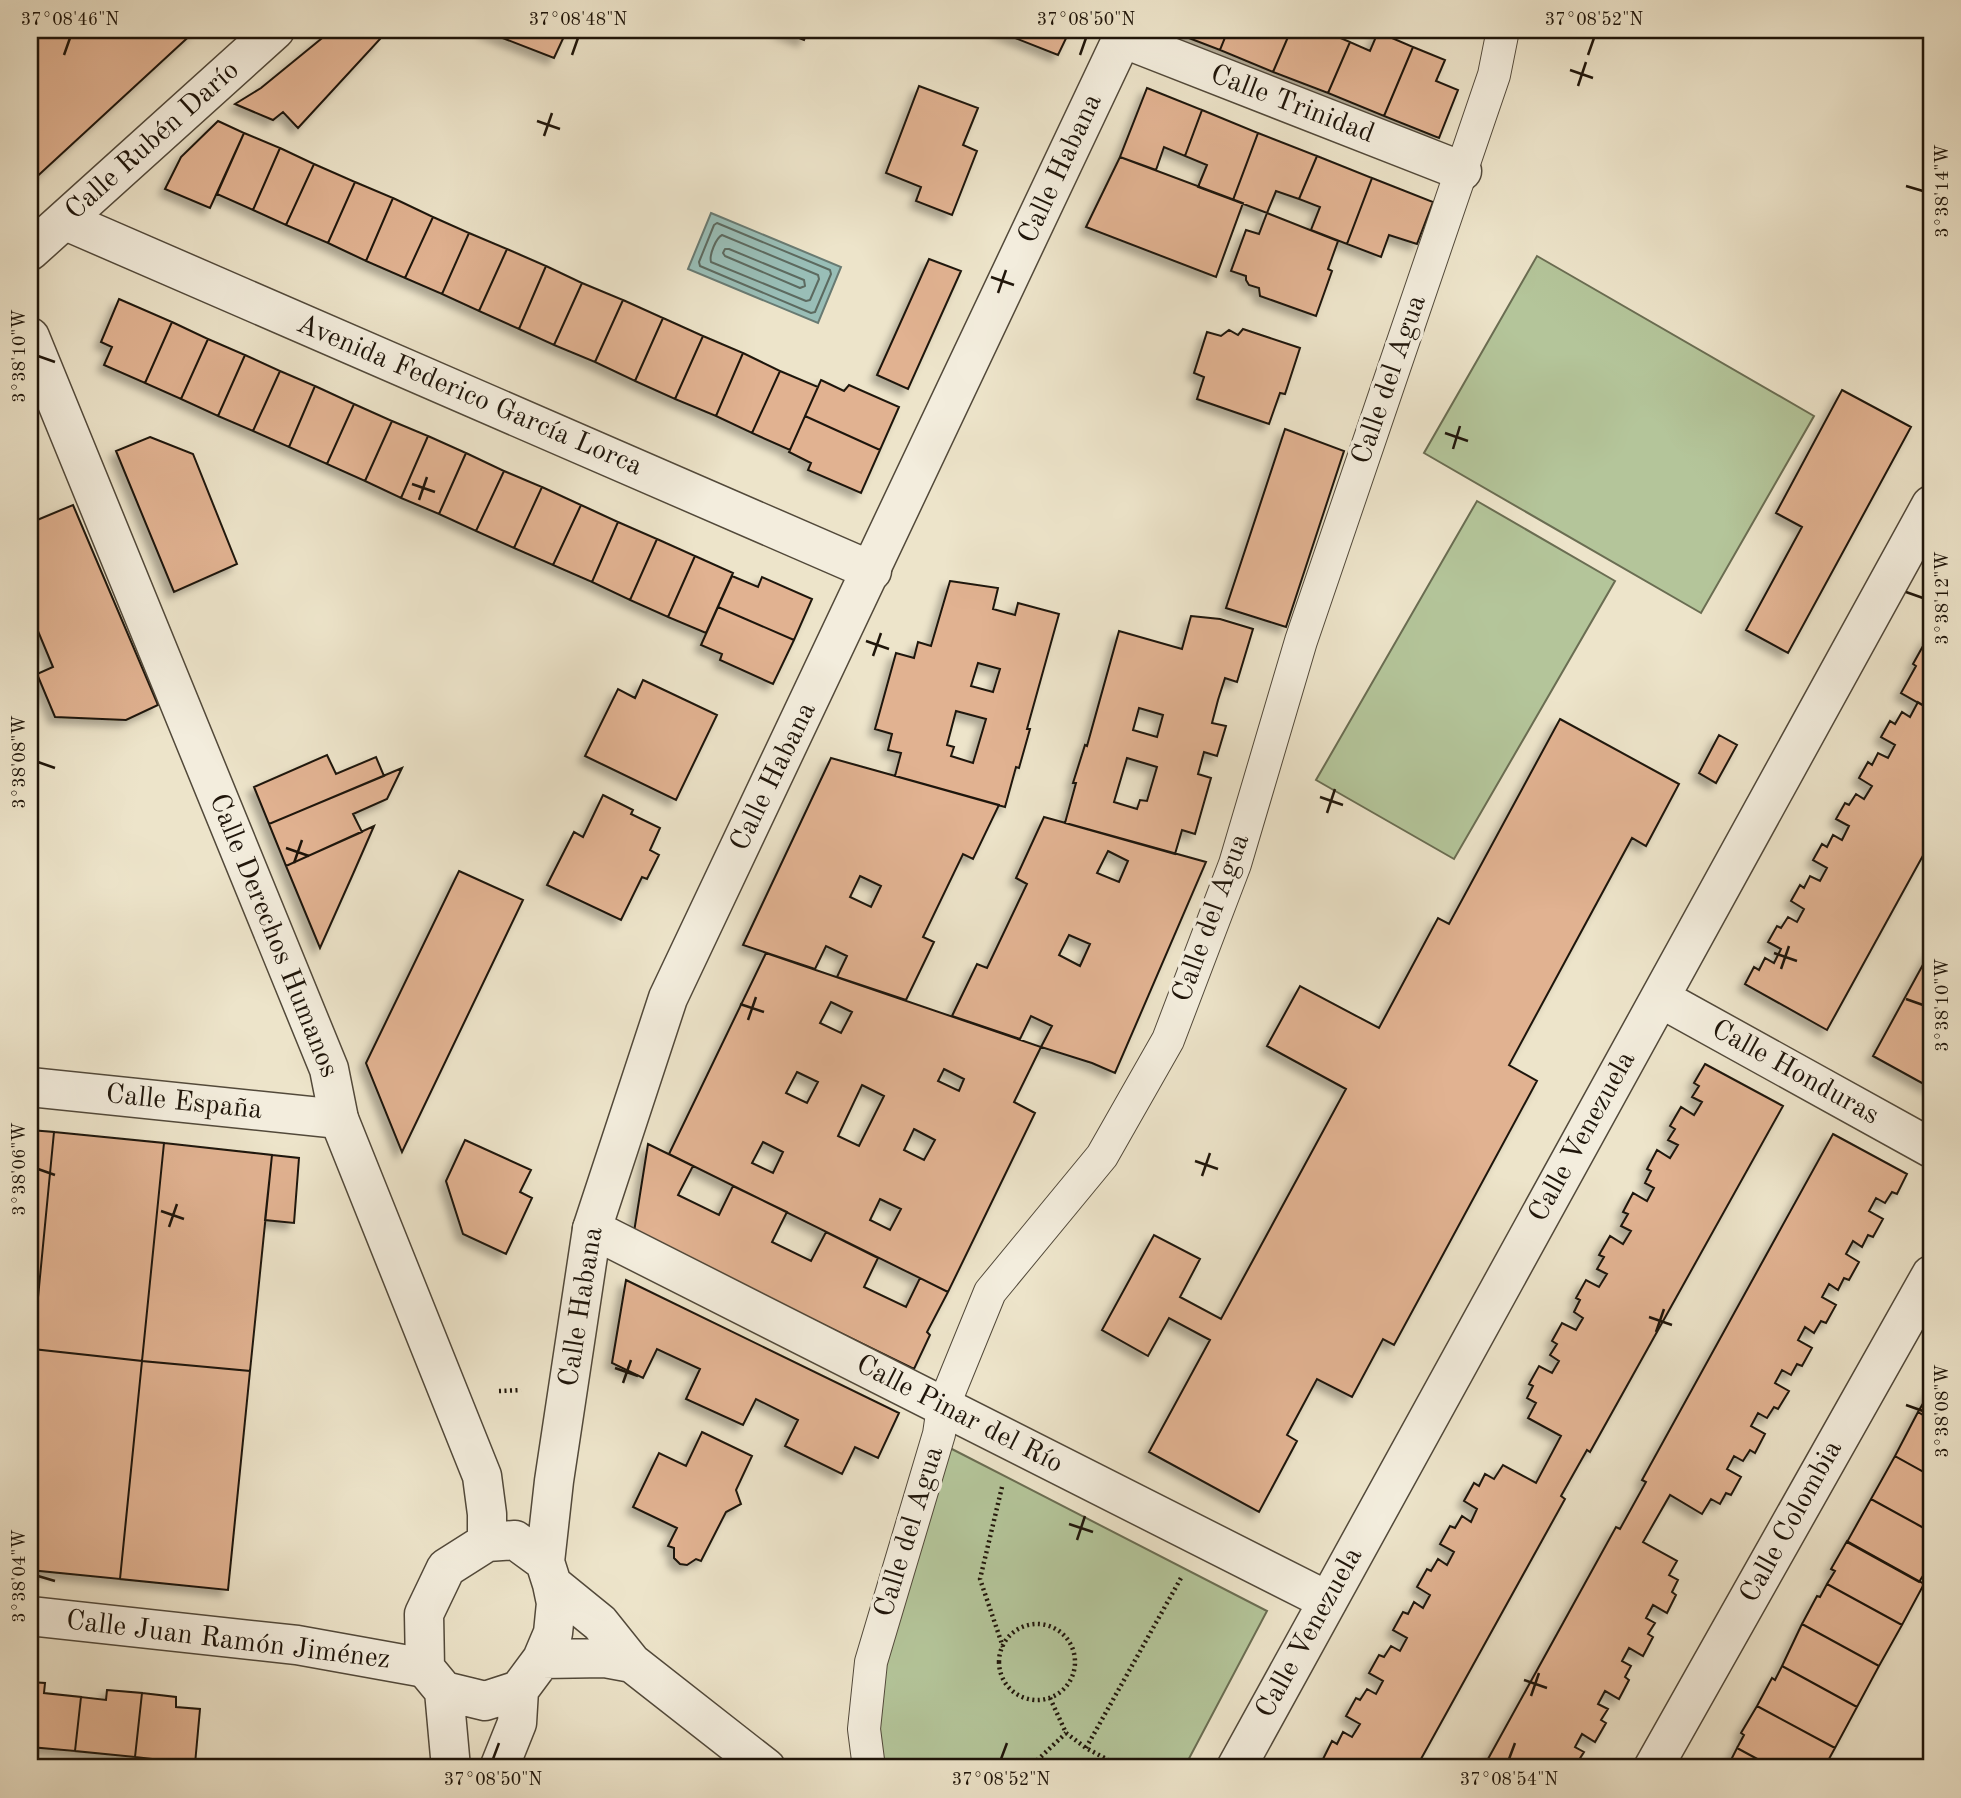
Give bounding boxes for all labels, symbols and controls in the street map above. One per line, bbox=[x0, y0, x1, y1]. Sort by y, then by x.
text: 37°08'46"N bbox=[21, 11, 119, 29]
text: 37°08'48"N bbox=[529, 11, 627, 29]
text: 37°08'50"N bbox=[1037, 11, 1135, 29]
text: 37°08'52"N bbox=[1545, 11, 1643, 29]
street label: Calle Rubén Darío bbox=[61, 56, 245, 226]
street label: Calle Trinidad bbox=[1206, 61, 1378, 149]
street label: Calle Habana bbox=[1014, 90, 1108, 248]
text: 3°38'14"W bbox=[1934, 144, 1952, 238]
street label: Calle del Agua bbox=[1348, 292, 1432, 468]
text: 3°38'10"W bbox=[11, 309, 29, 403]
street label: Avenida Federico García Lorca bbox=[292, 310, 646, 482]
text: 3°38'12"W bbox=[1934, 551, 1952, 645]
street label: Calle Habana bbox=[726, 698, 822, 856]
text: 3°38'08"W bbox=[11, 715, 29, 809]
street label: Calle Derechos Humanos bbox=[203, 790, 343, 1082]
street label: Calle del Agua bbox=[1169, 830, 1255, 1006]
text: 3°38'10"W bbox=[1934, 958, 1952, 1052]
street label: Calle Honduras bbox=[1707, 1016, 1883, 1130]
street label: Calle Venezuela bbox=[1525, 1047, 1641, 1227]
street label: Calle España bbox=[104, 1081, 264, 1125]
text: 3°38'06"W bbox=[11, 1122, 29, 1216]
street label: Calle Habana bbox=[556, 1225, 608, 1389]
street label: Calle Pinar del Río bbox=[851, 1351, 1067, 1479]
text: 3°38'08"W bbox=[1934, 1364, 1952, 1458]
street label: Calle Colombia bbox=[1736, 1436, 1848, 1608]
street label: Calle del Agua bbox=[871, 1443, 949, 1621]
text: 3°38'04"W bbox=[11, 1529, 29, 1623]
street label: Calle Venezuela bbox=[1252, 1543, 1368, 1723]
street label: Calle Juan Ramón Jiménez bbox=[64, 1607, 392, 1675]
text: 37°08'50"N bbox=[444, 1771, 542, 1789]
text: 37°08'52"N bbox=[952, 1771, 1050, 1789]
text: 37°08'54"N bbox=[1460, 1771, 1558, 1789]

